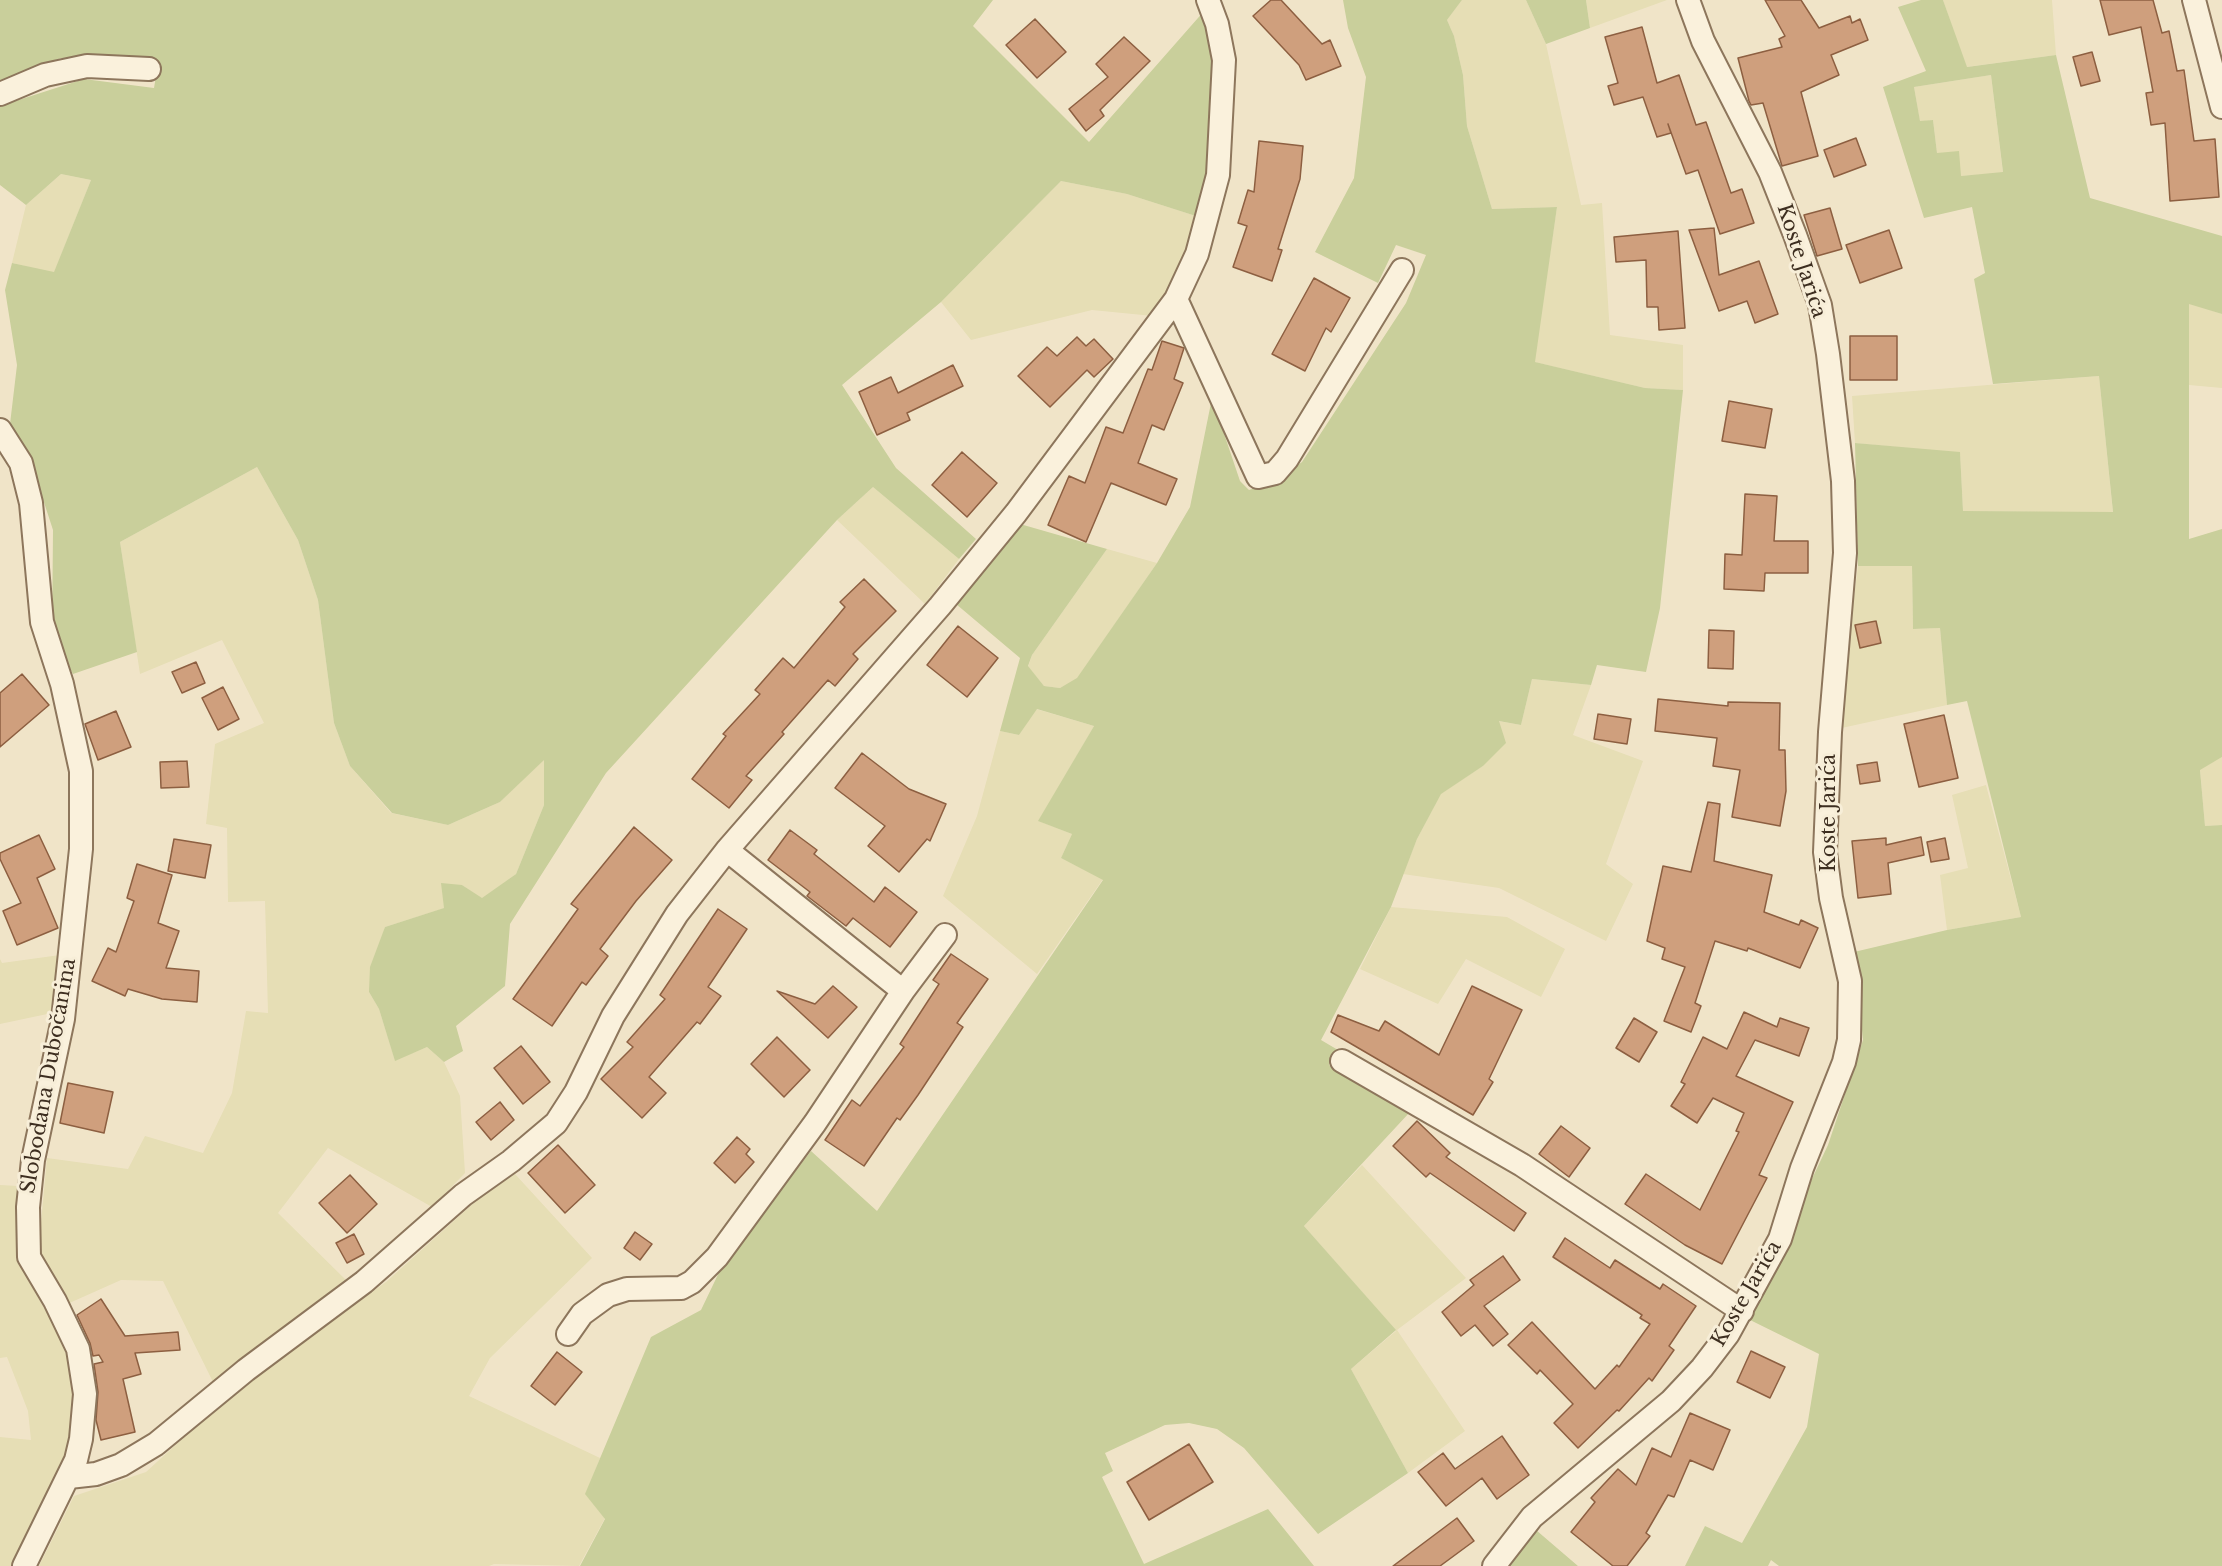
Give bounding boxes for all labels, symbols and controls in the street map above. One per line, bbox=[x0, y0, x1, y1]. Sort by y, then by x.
street label: Koste Jarića bbox=[1771, 201, 1831, 321]
street label: Koste Jarića bbox=[1817, 754, 1841, 872]
street label: Slobodana Dubočanina bbox=[16, 957, 82, 1195]
street label: Koste Jarića bbox=[1707, 1237, 1787, 1351]

